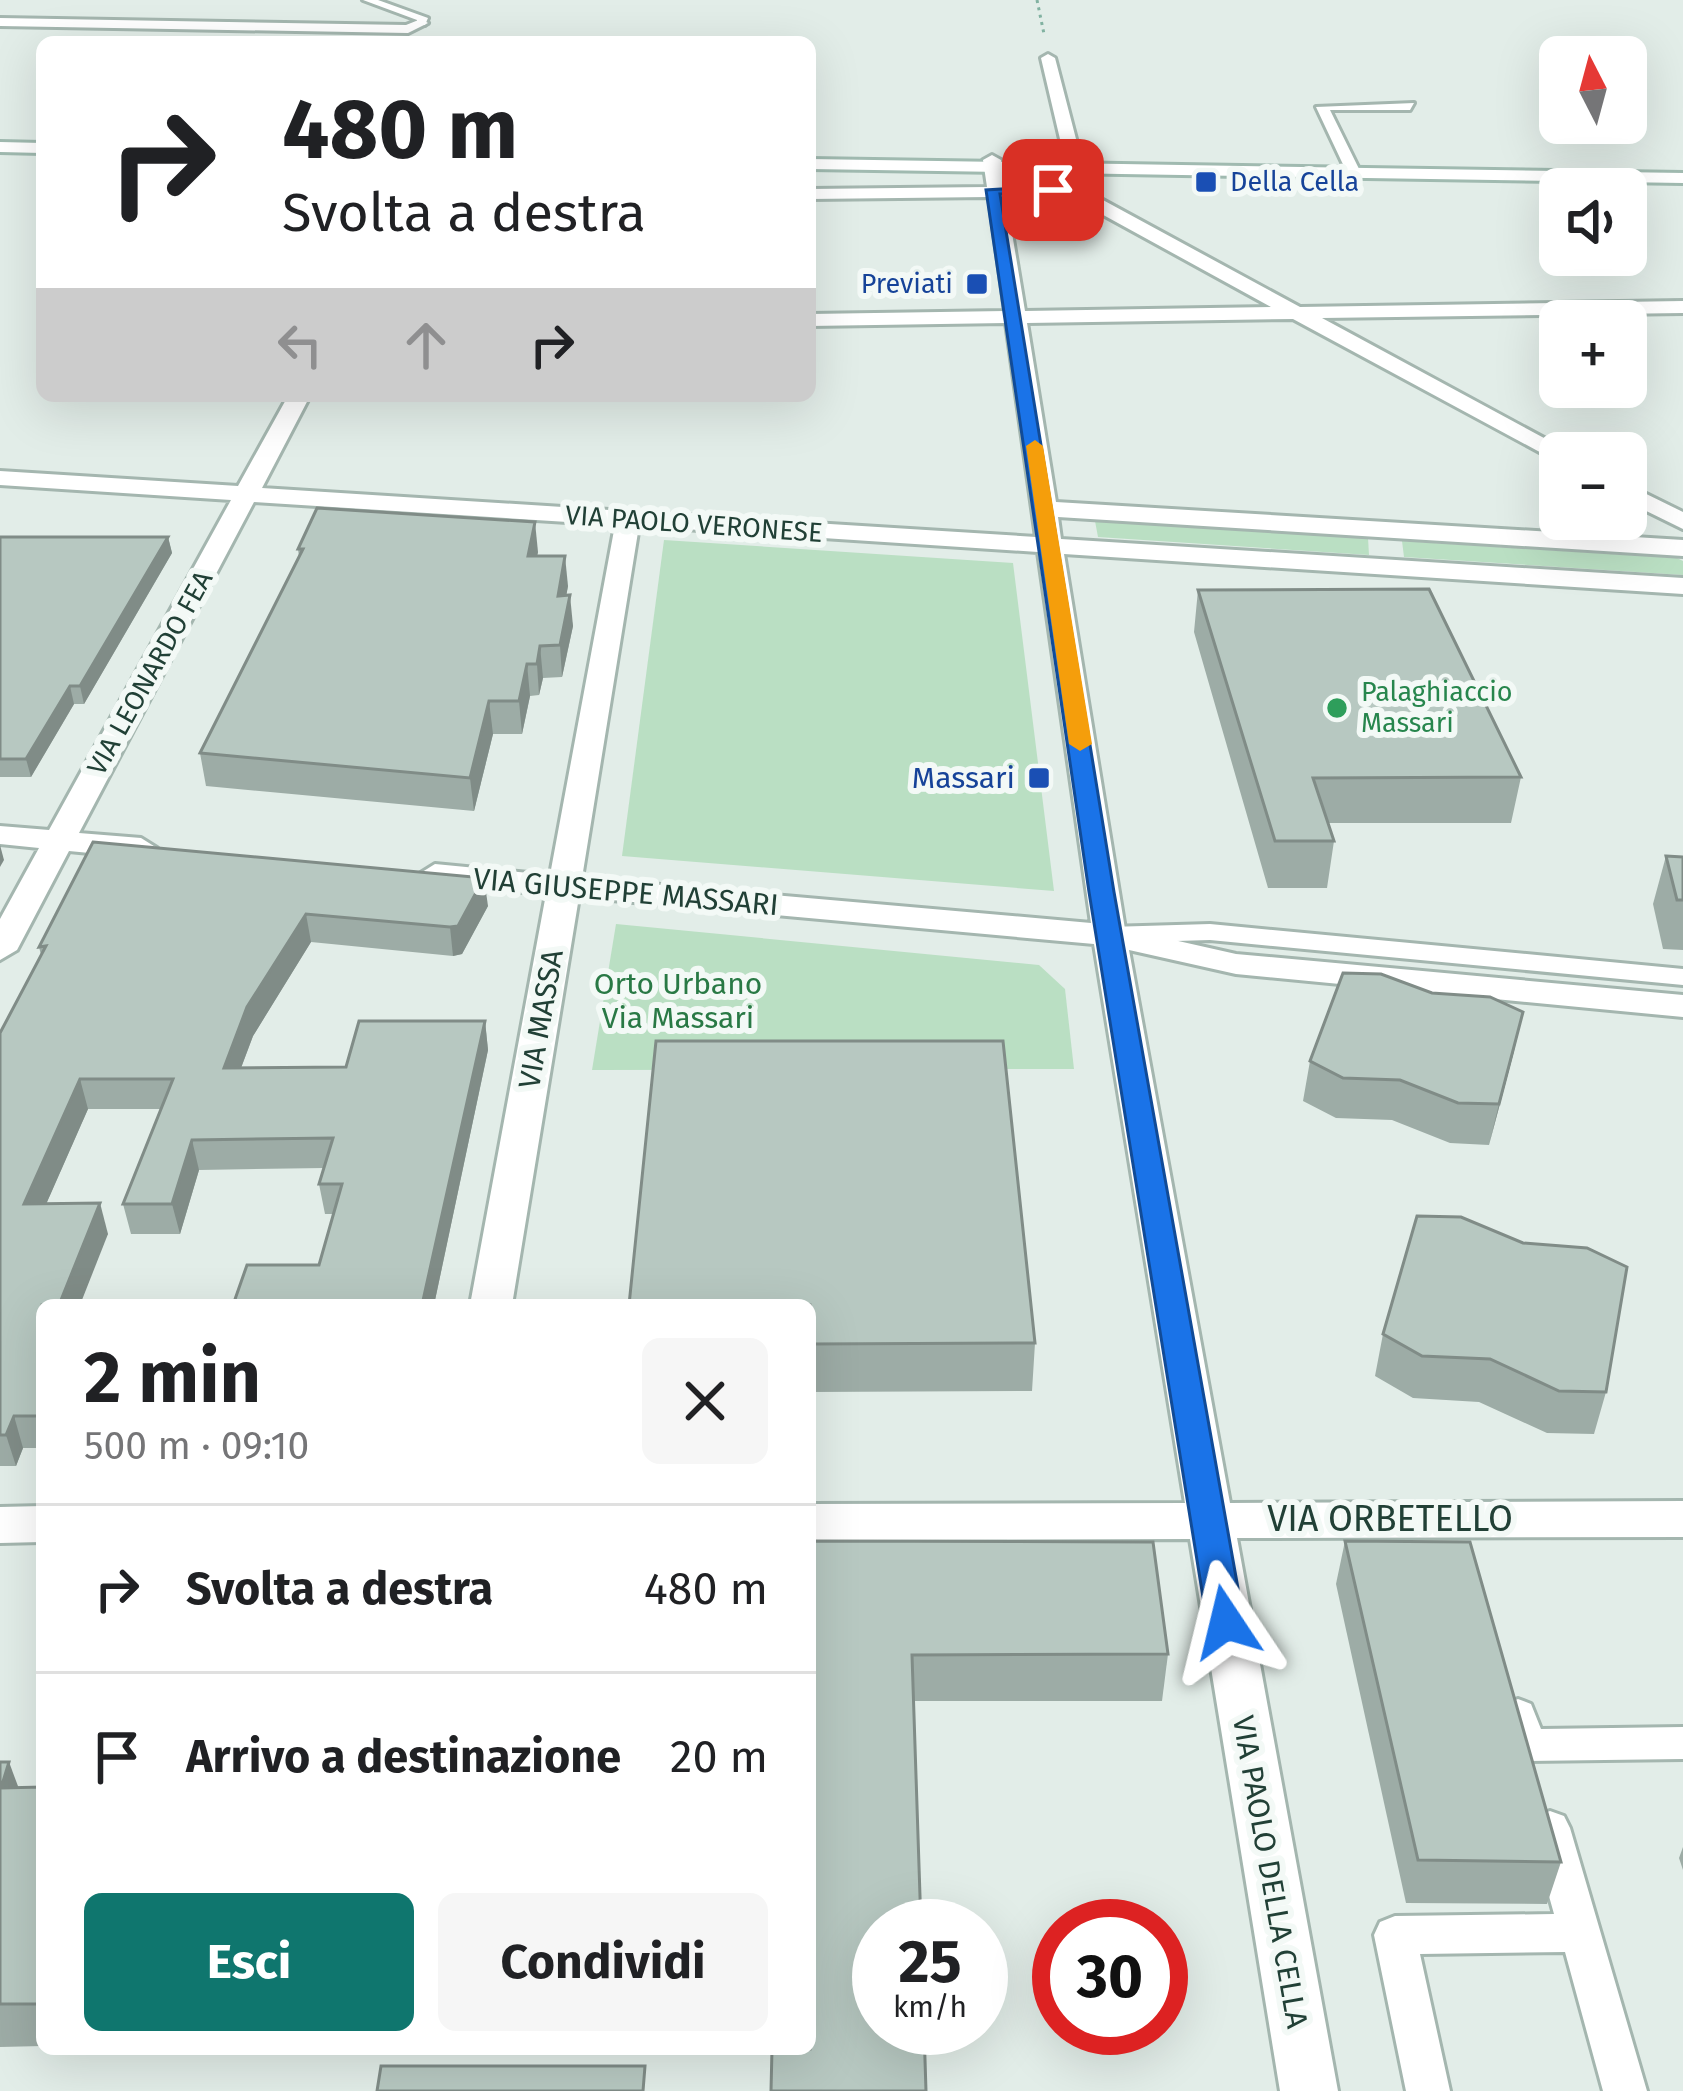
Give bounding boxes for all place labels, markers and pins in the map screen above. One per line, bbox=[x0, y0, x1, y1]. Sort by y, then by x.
pin bbox=[1002, 139, 1104, 241]
place label: Della Cella bbox=[1230, 166, 1359, 198]
marker: Della Cella bbox=[1193, 169, 1219, 195]
place label: Previati bbox=[861, 268, 953, 300]
marker: Previati bbox=[964, 271, 990, 297]
place label: Palaghiaccio Massari bbox=[1361, 676, 1513, 739]
marker: Palaghiaccio Massari bbox=[1324, 695, 1350, 721]
place label: Massari bbox=[912, 760, 1015, 796]
marker: Massari bbox=[1026, 765, 1052, 791]

